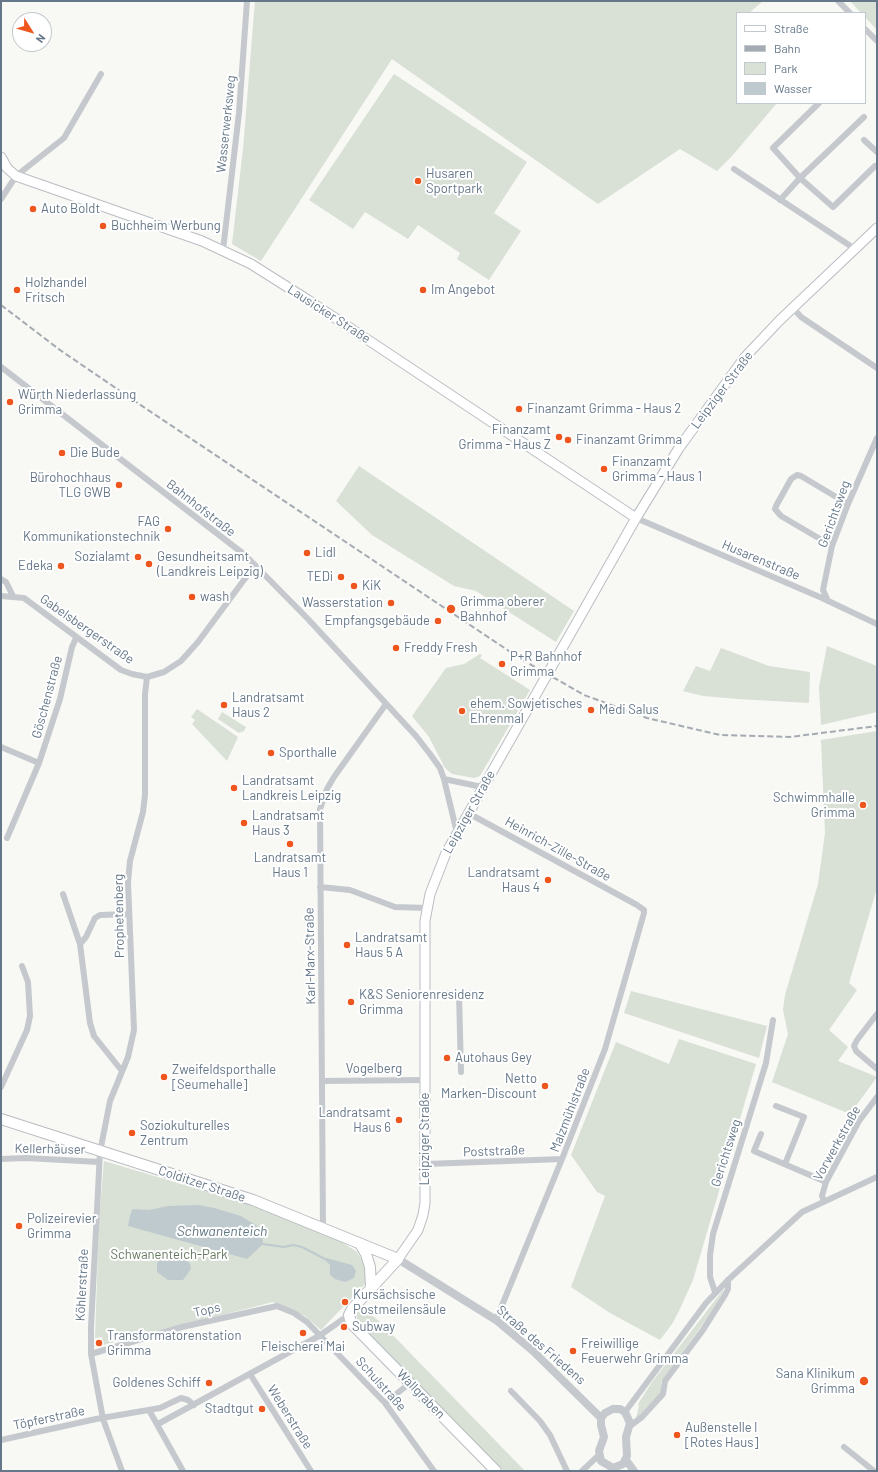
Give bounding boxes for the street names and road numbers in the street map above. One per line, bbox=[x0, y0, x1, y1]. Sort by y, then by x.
street label: Wasserwerksweg bbox=[213, 74, 239, 174]
street label: Lausicker Straße bbox=[285, 281, 373, 347]
street label: Leipziger Straße bbox=[688, 348, 756, 432]
street label: Bahnhofstraße bbox=[163, 476, 239, 540]
street label: Gerichtsweg bbox=[815, 478, 853, 550]
street label: Husarenstraße bbox=[720, 537, 802, 583]
street label: Gabelsbergerstraße bbox=[37, 591, 137, 667]
street label: Göschenstraße bbox=[28, 654, 66, 740]
street label: Leipziger Straße bbox=[440, 768, 498, 856]
street label: Heinrich-Zille-Straße bbox=[502, 813, 614, 885]
street label: Prophetenberg bbox=[110, 874, 128, 958]
street label: Karl-Marx-Straße bbox=[301, 907, 319, 1005]
street label: Vogelberg bbox=[346, 1061, 402, 1077]
street label: Malzmühlstraße bbox=[547, 1066, 593, 1154]
street label: Leipziger Straße bbox=[417, 1093, 433, 1185]
street label: Vorwerkstraße bbox=[810, 1103, 864, 1183]
street label: Gerichtsweg bbox=[708, 1117, 744, 1189]
street label: Kellerhäuser bbox=[14, 1141, 86, 1157]
street label: Poststraße bbox=[463, 1142, 525, 1160]
street label: Colditzer Straße bbox=[156, 1163, 248, 1205]
street label: Köhlerstraße bbox=[72, 1248, 92, 1322]
street label: Tops bbox=[192, 1299, 222, 1321]
street label: Straße des Friedens bbox=[493, 1302, 589, 1388]
street label: Schulstraße bbox=[353, 1354, 409, 1414]
street label: Wallgraben bbox=[394, 1366, 448, 1422]
street label: Weberstraße bbox=[264, 1382, 316, 1452]
street label: Töpferstraße bbox=[12, 1403, 86, 1433]

